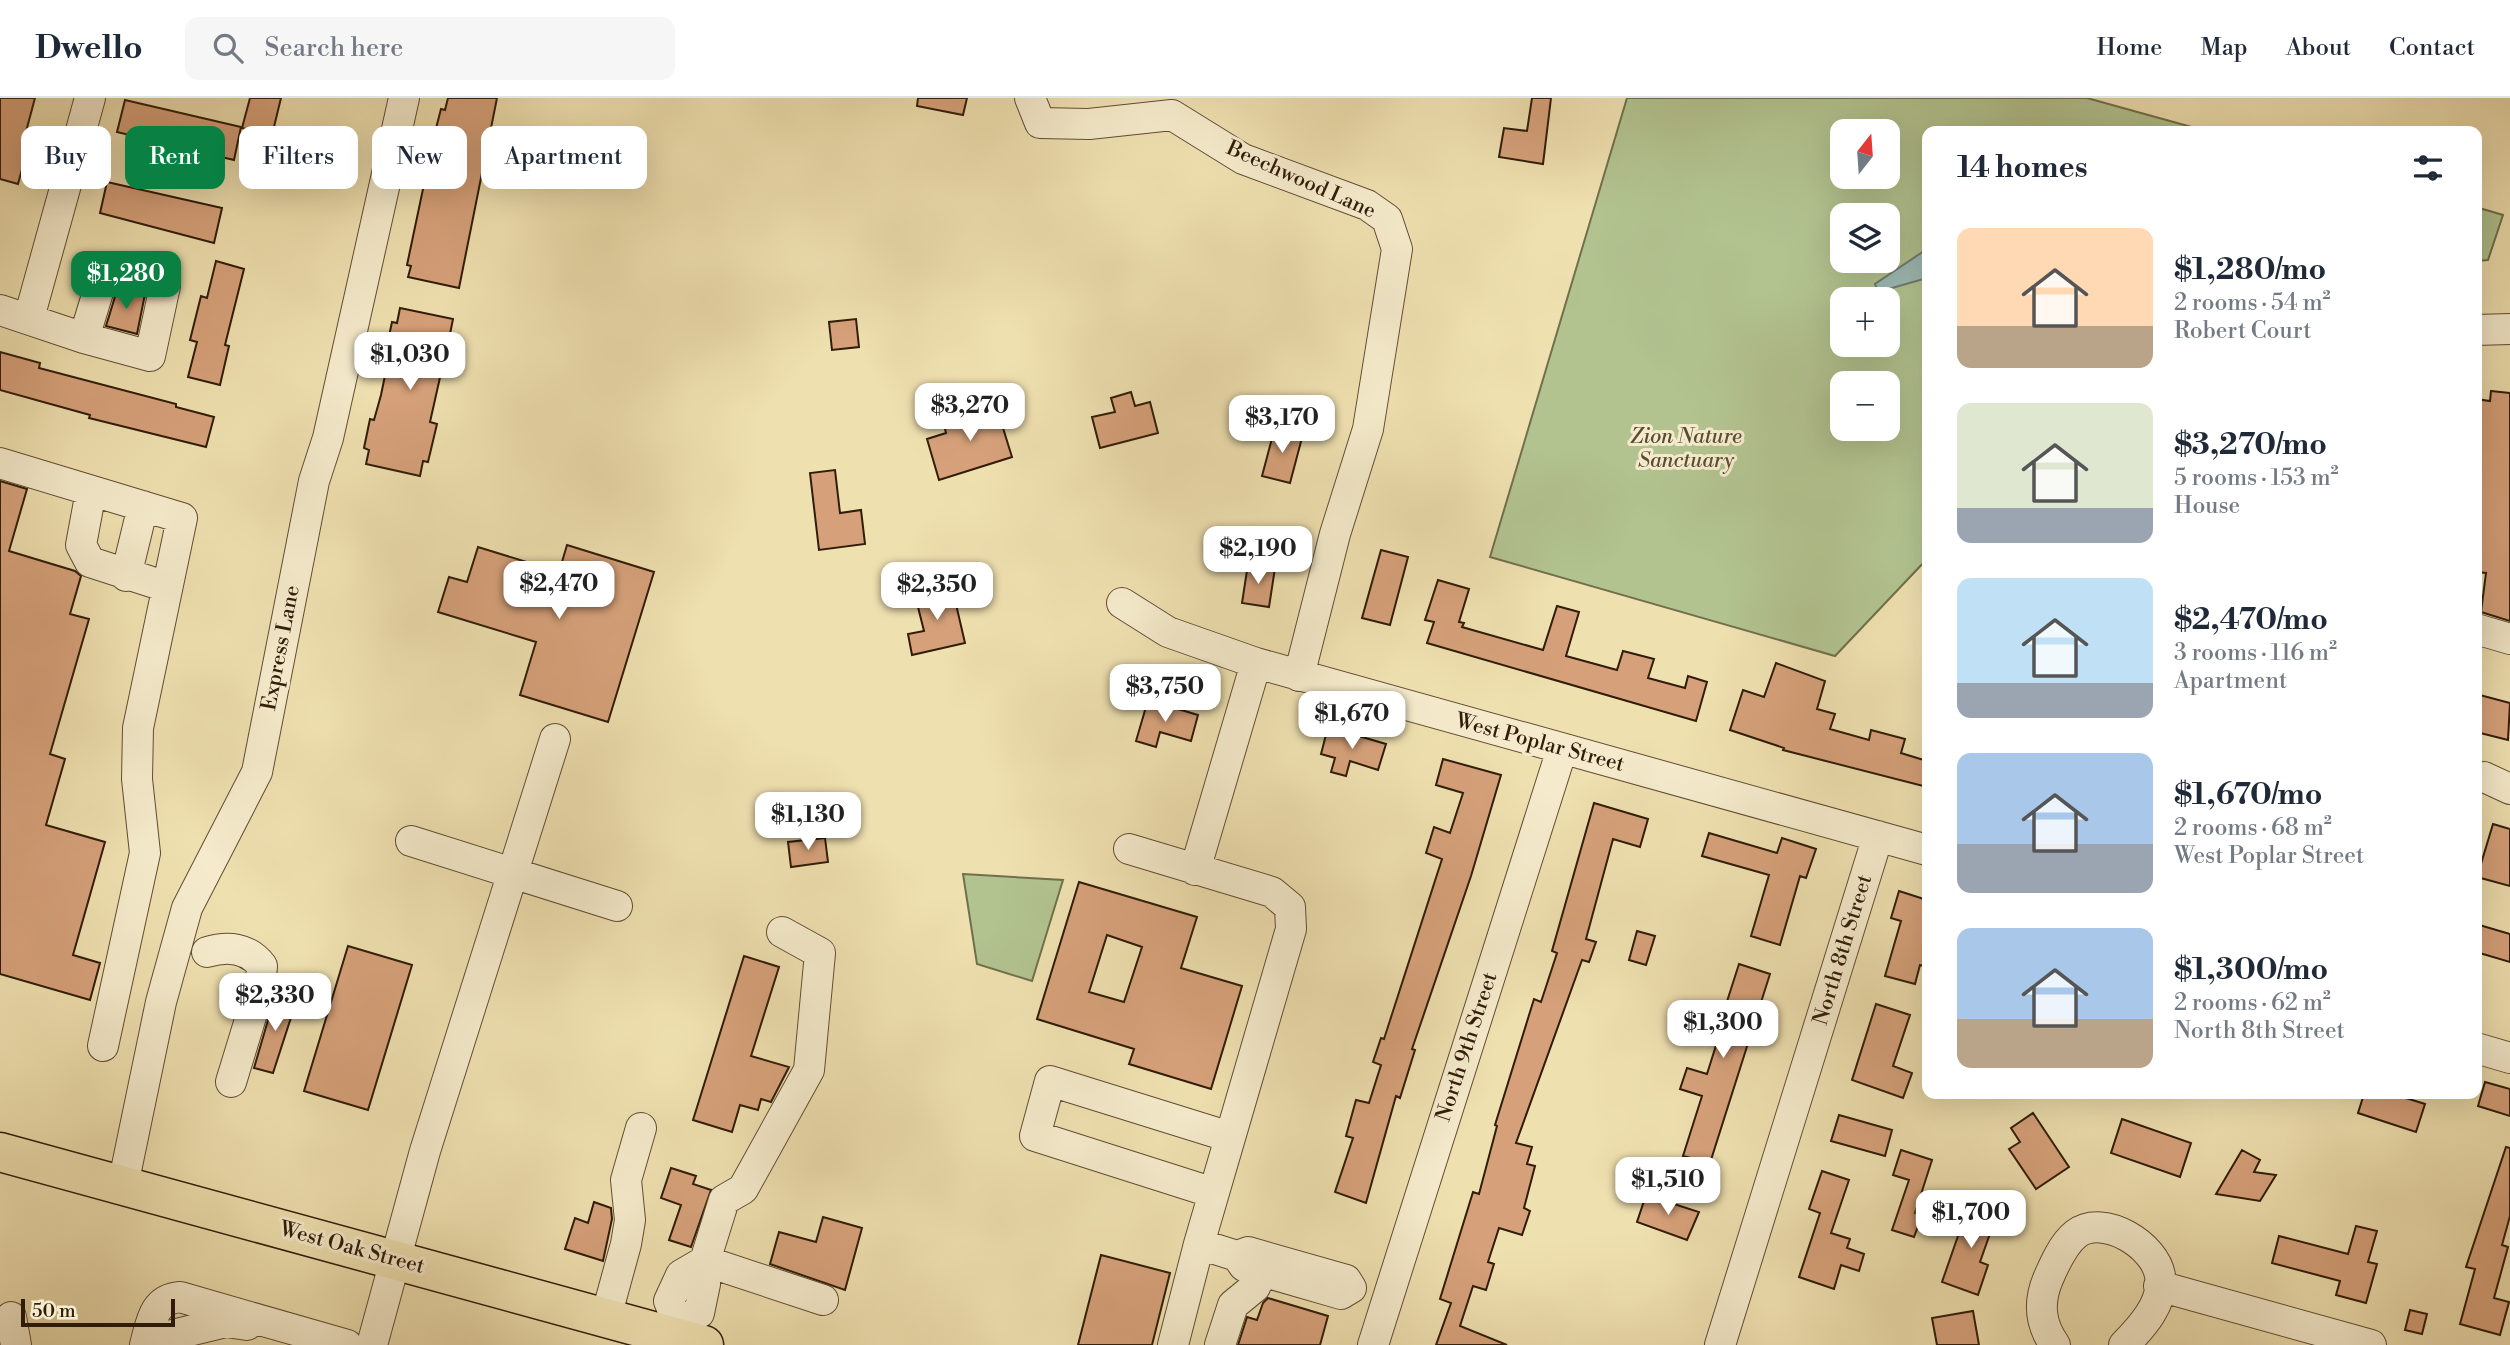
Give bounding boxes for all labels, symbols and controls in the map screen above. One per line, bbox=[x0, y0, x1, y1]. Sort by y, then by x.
search box bbox=[185, 17, 675, 80]
text: Dwello bbox=[35, 28, 143, 69]
icon: search bbox=[209, 29, 247, 67]
text: Search here bbox=[265, 32, 403, 64]
text: Home bbox=[2097, 33, 2162, 63]
text: Map bbox=[2200, 33, 2248, 63]
text: About bbox=[2286, 33, 2351, 63]
text: Contact bbox=[2389, 33, 2475, 63]
north arrow bbox=[1830, 119, 1900, 189]
map controls bbox=[1830, 119, 1900, 441]
chip: Buy bbox=[21, 126, 111, 189]
chip: Rent bbox=[125, 126, 225, 189]
chip: Filters bbox=[239, 126, 358, 189]
chip: New bbox=[372, 126, 467, 189]
chip: Apartment bbox=[481, 126, 647, 189]
street label: Beechwood Lane bbox=[1221, 135, 1380, 225]
text: 14 homes bbox=[1957, 149, 2088, 187]
icon: filters bbox=[2409, 149, 2447, 187]
button: layers bbox=[1830, 203, 1900, 273]
text: $1,280/mo bbox=[2174, 251, 2326, 289]
pin: $1,280 bbox=[69, 252, 183, 311]
icon: home bbox=[2013, 256, 2097, 340]
text: $1,280 bbox=[87, 260, 165, 288]
button: + bbox=[1830, 287, 1900, 357]
text: 2 rooms · 54 m² bbox=[2174, 289, 2331, 317]
text: Robert Court bbox=[2174, 317, 2311, 345]
pin: $1,030 bbox=[353, 332, 467, 392]
text: $1,030 bbox=[370, 341, 450, 369]
button: − bbox=[1830, 371, 1900, 441]
pin: $3,270 bbox=[913, 384, 1027, 443]
text: $3,270 bbox=[931, 392, 1009, 420]
pin: $3,170 bbox=[1225, 396, 1339, 455]
text: $3,170 bbox=[1245, 404, 1319, 432]
park label: Zion Nature Sanctuary bbox=[1630, 424, 1742, 474]
text: $3,270/mo bbox=[2174, 426, 2327, 464]
icon: home bbox=[2013, 431, 2097, 515]
text: 5 rooms · 153 m² bbox=[2174, 464, 2339, 492]
text: House bbox=[2174, 492, 2240, 520]
pin: $2,190 bbox=[1201, 526, 1315, 586]
text: $2,190 bbox=[1219, 535, 1297, 563]
pin: $2,470 bbox=[502, 561, 616, 621]
pin: $2,350 bbox=[880, 562, 994, 622]
text: $2,470 bbox=[519, 570, 599, 598]
text: $2,350 bbox=[897, 571, 977, 599]
street label: Express Lane bbox=[256, 583, 306, 713]
text: $2,470/mo bbox=[2174, 601, 2328, 639]
icon: home bbox=[2013, 606, 2097, 690]
text: 3 rooms · 116 m² bbox=[2174, 639, 2337, 667]
pin: $3,750 bbox=[1108, 664, 1222, 724]
text: Apartment bbox=[2174, 667, 2287, 695]
text: $3,750 bbox=[1126, 673, 1204, 701]
pin: $1,670 bbox=[1295, 692, 1409, 751]
text: $1,670 bbox=[1314, 700, 1390, 728]
street label: West Poplar Street bbox=[1452, 708, 1628, 778]
text: $1,670/mo bbox=[2174, 776, 2323, 814]
icon: home bbox=[2013, 781, 2097, 865]
pin: $1,130 bbox=[751, 792, 865, 852]
text: $1,130 bbox=[771, 801, 845, 829]
text: 2 rooms · 68 m² bbox=[2174, 814, 2332, 842]
text: West Poplar Street bbox=[2174, 842, 2364, 870]
street label: North 8th Street bbox=[1808, 871, 1878, 1028]
text: $1,300/mo bbox=[2174, 951, 2328, 989]
icon: home bbox=[2013, 956, 2097, 1040]
street label: North 9th Street bbox=[1431, 968, 1504, 1125]
pin: $2,330 bbox=[218, 974, 332, 1033]
text: $2,330 bbox=[235, 982, 315, 1010]
text: 2 rooms · 62 m² bbox=[2174, 989, 2331, 1017]
pin: $1,300 bbox=[1666, 1000, 1780, 1060]
text: $1,300 bbox=[1683, 1009, 1763, 1037]
text: North 8th Street bbox=[2174, 1017, 2345, 1045]
pin: $1,510 bbox=[1611, 1158, 1725, 1217]
text: $1,510 bbox=[1631, 1166, 1705, 1194]
pin: $1,700 bbox=[1914, 1190, 2028, 1250]
text: $1,700 bbox=[1932, 1199, 2010, 1227]
street label: West Oak Street bbox=[276, 1216, 428, 1280]
scale bar bbox=[21, 1296, 175, 1328]
text: 50 m bbox=[32, 1299, 76, 1323]

